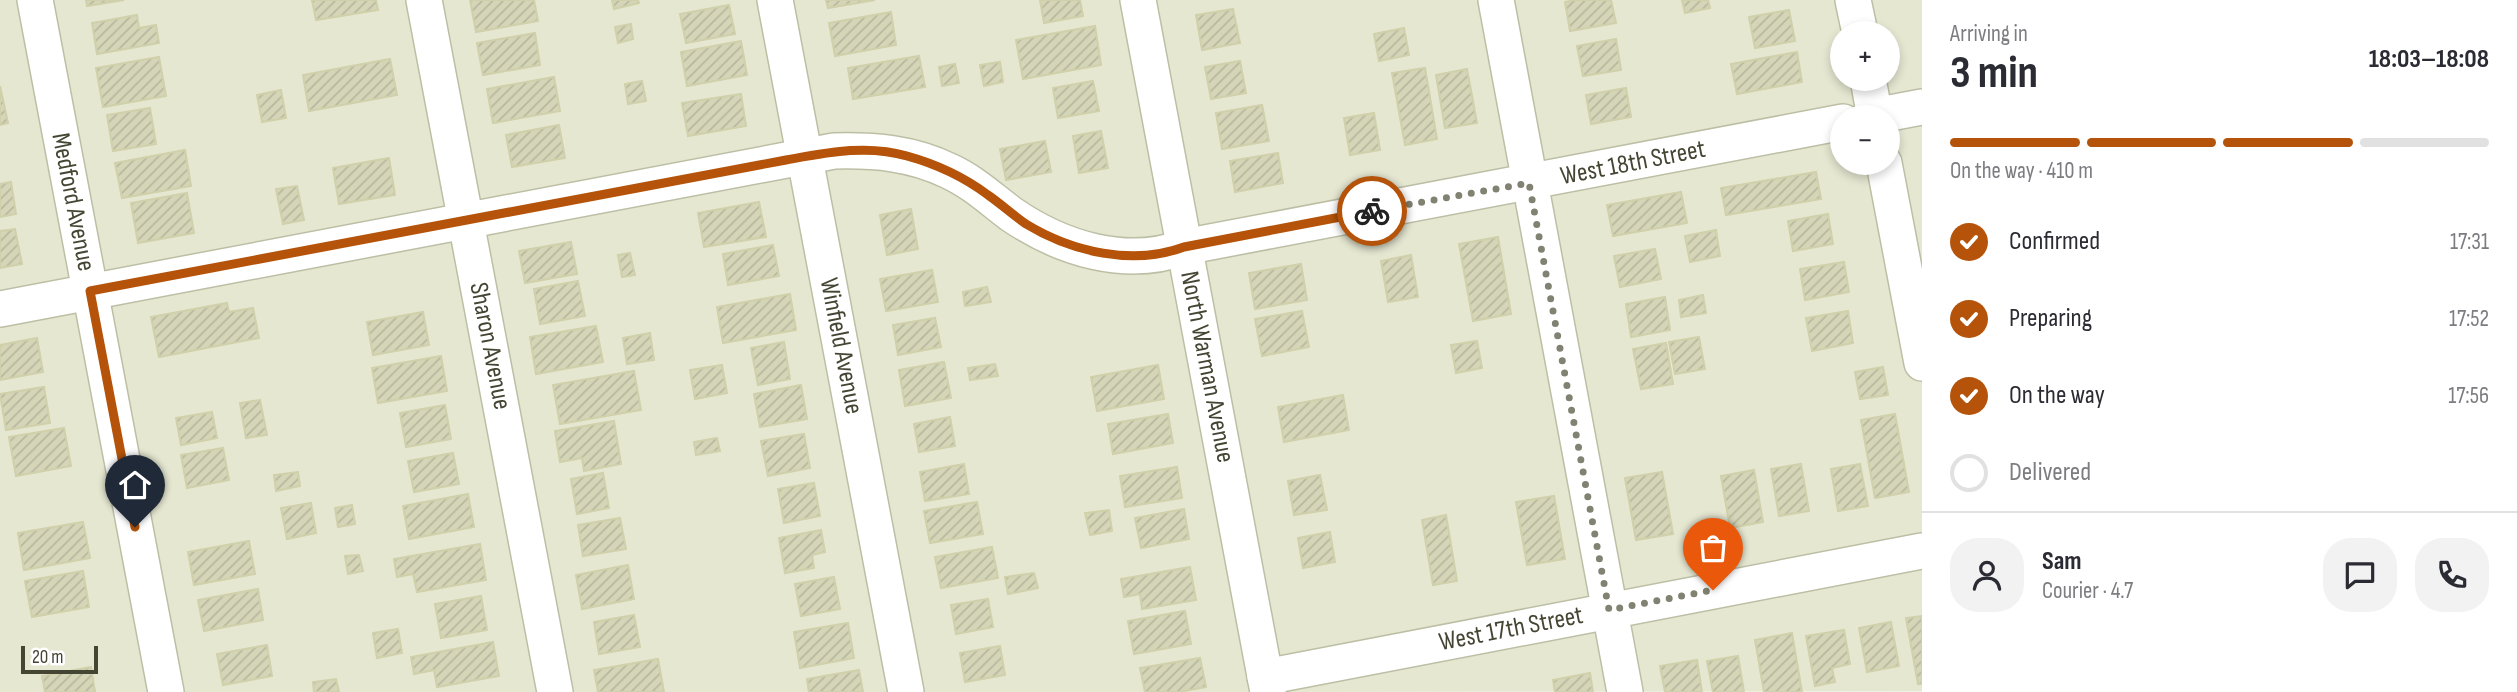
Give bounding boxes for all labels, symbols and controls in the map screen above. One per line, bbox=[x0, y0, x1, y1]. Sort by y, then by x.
text: Arriving in bbox=[1950, 20, 2028, 48]
map controls bbox=[1830, 21, 1900, 175]
button: + bbox=[1830, 21, 1900, 91]
text: 18:03–18:08 bbox=[2369, 44, 2489, 75]
text: 3 min bbox=[1950, 46, 2038, 101]
button: − bbox=[1830, 105, 1900, 175]
street label: Medford Avenue bbox=[44, 130, 102, 274]
street label: West 18th Street bbox=[1558, 134, 1708, 192]
text: On the way · 410 m bbox=[1950, 157, 2093, 185]
courier bbox=[1337, 176, 1407, 246]
icon: bike bbox=[1353, 192, 1391, 230]
icon: check bbox=[1950, 223, 1988, 261]
text: Confirmed bbox=[2009, 226, 2100, 257]
text: 17:31 bbox=[2450, 228, 2489, 256]
street label: North Warman Avenue bbox=[1173, 269, 1241, 465]
street label: Winfield Avenue bbox=[813, 275, 869, 417]
street label: Sharon Avenue bbox=[462, 280, 518, 412]
icon: check bbox=[1950, 300, 1988, 338]
text: Preparing bbox=[2009, 303, 2092, 334]
text: 17:52 bbox=[2449, 305, 2489, 333]
icon: check bbox=[1950, 377, 1988, 415]
text: On the way bbox=[2009, 380, 2105, 411]
text: 17:56 bbox=[2448, 382, 2489, 410]
pin bbox=[105, 455, 165, 527]
text: Delivered bbox=[2009, 457, 2091, 488]
icon: home bbox=[116, 466, 154, 504]
pin bbox=[1683, 518, 1743, 590]
icon: bag bbox=[1694, 529, 1732, 567]
button: person bbox=[1950, 538, 2024, 612]
button: chat bbox=[2323, 538, 2397, 612]
button: phone bbox=[2415, 538, 2489, 612]
text: Sam bbox=[2042, 546, 2082, 577]
text: Courier · 4.7 bbox=[2042, 577, 2133, 605]
street label: West 17th Street bbox=[1436, 600, 1586, 658]
scale bar bbox=[21, 643, 98, 675]
text: 20 m bbox=[32, 646, 64, 669]

